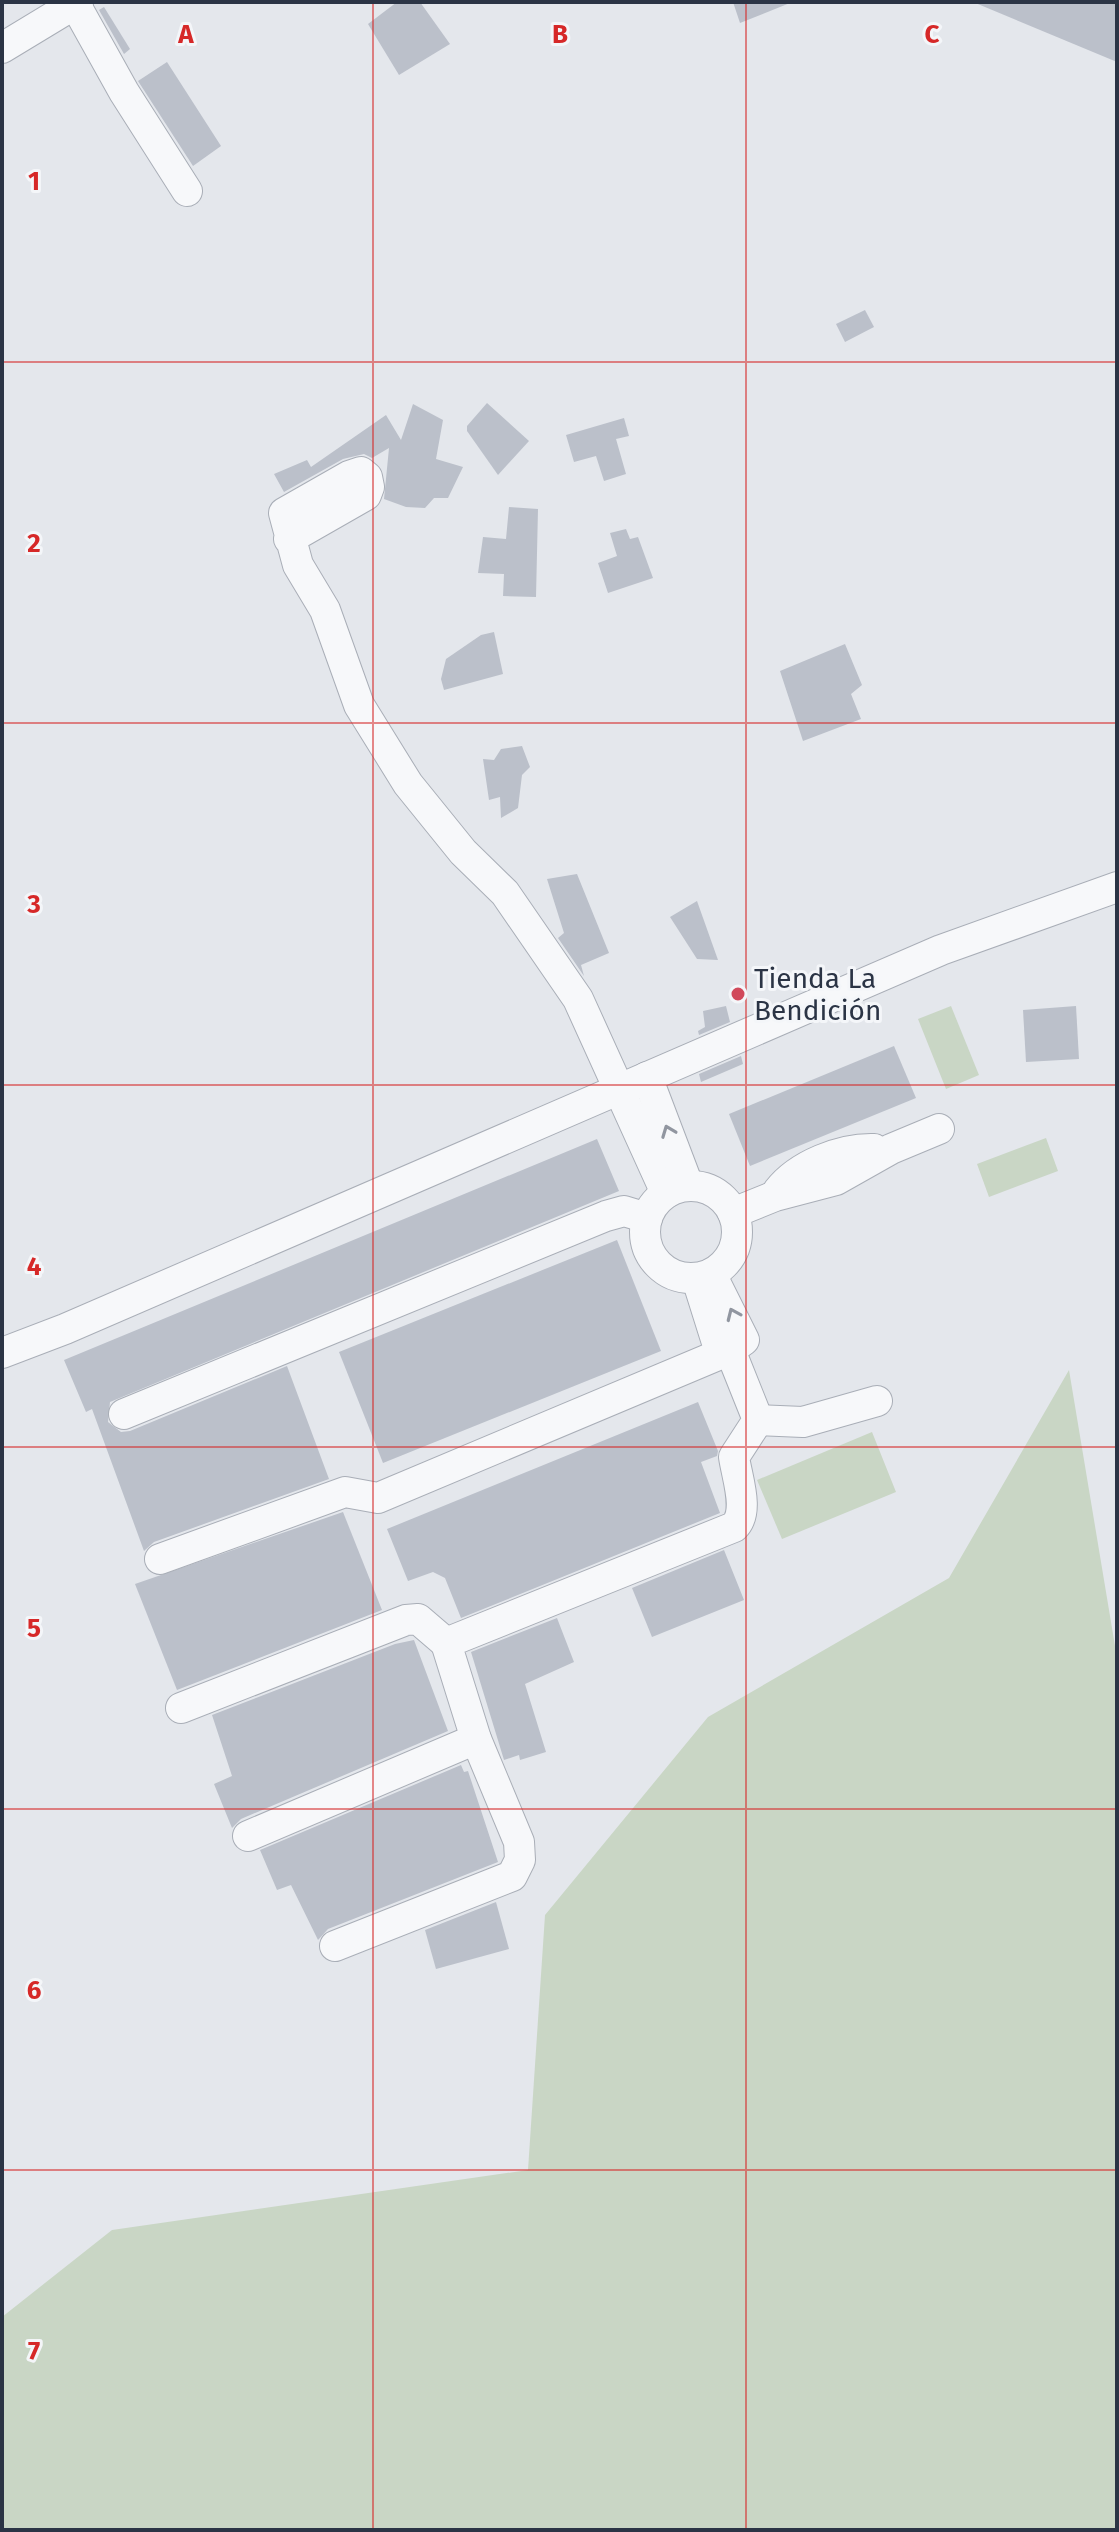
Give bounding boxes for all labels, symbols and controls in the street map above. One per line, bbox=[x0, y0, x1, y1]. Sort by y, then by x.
text: A bbox=[177, 19, 194, 50]
text: B bbox=[552, 19, 568, 50]
text: C bbox=[925, 19, 940, 50]
text: 1 bbox=[28, 166, 40, 197]
text: 2 bbox=[27, 528, 41, 559]
text: 3 bbox=[26, 889, 41, 920]
place label: Tienda La Bendición bbox=[754, 962, 881, 1027]
marker: Tienda La Bendición bbox=[729, 985, 747, 1003]
one-way arrow bbox=[661, 1125, 678, 1139]
text: 4 bbox=[27, 1251, 42, 1282]
one-way arrow bbox=[727, 1308, 743, 1322]
text: 5 bbox=[27, 1613, 41, 1644]
text: 6 bbox=[27, 1975, 42, 2006]
text: 7 bbox=[28, 2336, 40, 2367]

